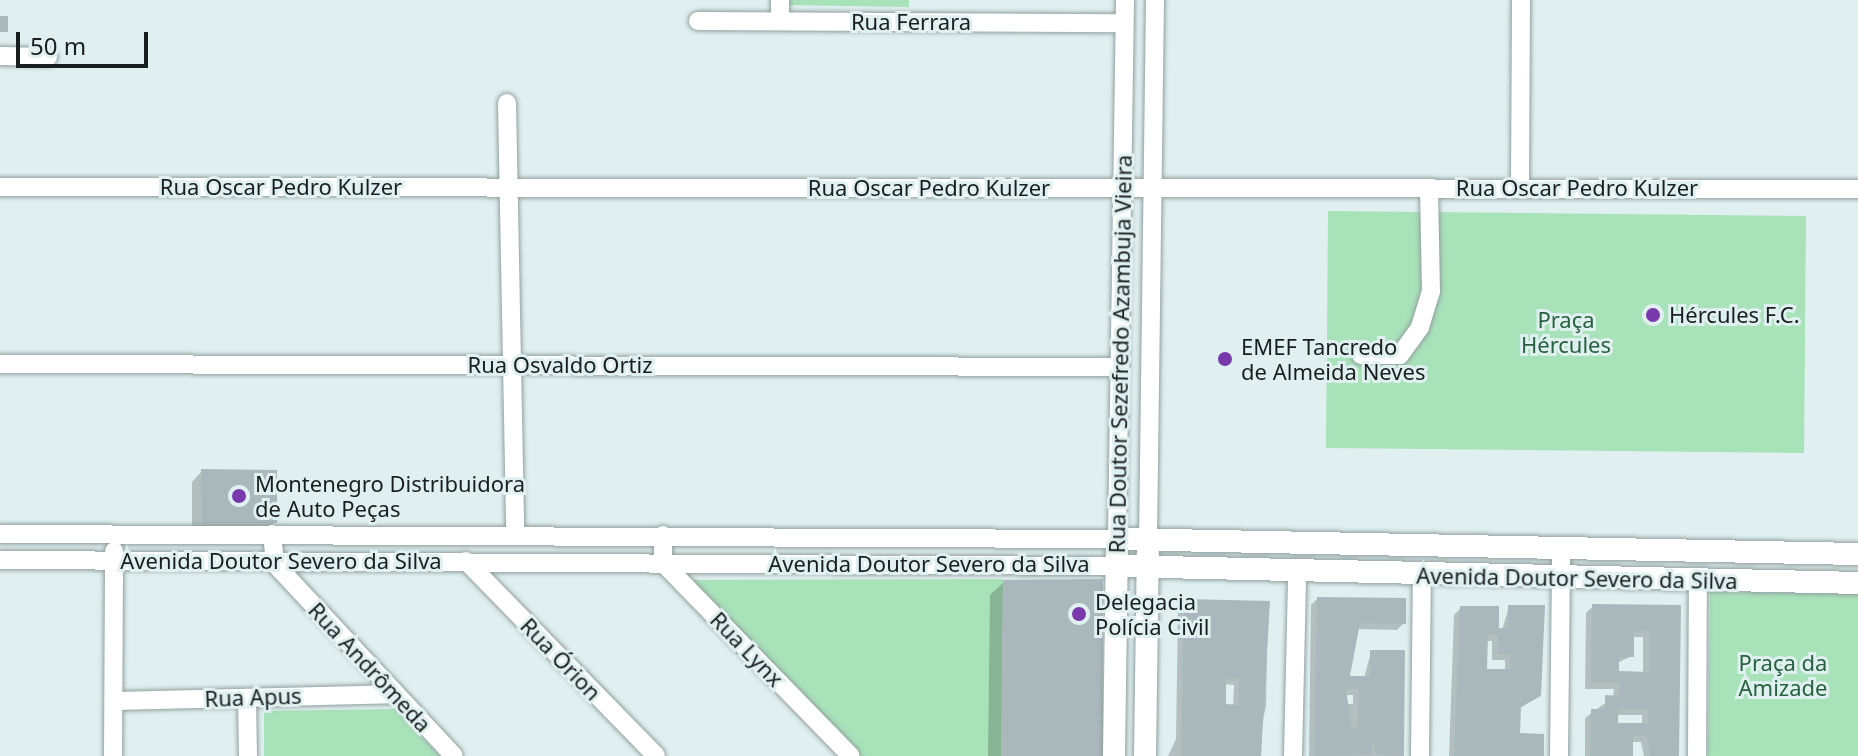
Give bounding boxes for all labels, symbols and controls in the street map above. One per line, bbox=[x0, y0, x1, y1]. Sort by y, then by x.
street label: Rua Ferrara bbox=[851, 9, 971, 35]
scale bar bbox=[20, 16, 152, 66]
text: 50 m bbox=[30, 29, 86, 62]
street label: Rua Doutor Sezefredo Azambuja Vieira bbox=[1103, 154, 1137, 554]
street label: Rua Oscar Pedro Kulzer bbox=[160, 174, 402, 200]
street label: Rua Oscar Pedro Kulzer bbox=[808, 175, 1050, 201]
street label: Rua Oscar Pedro Kulzer bbox=[1456, 175, 1698, 201]
place label: Hércules F.C. bbox=[1669, 302, 1800, 328]
park label: Praça Hércules bbox=[1521, 306, 1611, 358]
marker: Hércules F.C. bbox=[1644, 306, 1662, 324]
place label: EMEF Tancredo de Almeida Neves bbox=[1241, 333, 1425, 384]
marker: EMEF Tancredo de Almeida Neves bbox=[1216, 350, 1234, 368]
street label: Rua Osvaldo Ortiz bbox=[467, 352, 653, 378]
place label: Montenegro Distribuidora de Auto Peças bbox=[255, 470, 525, 522]
marker: Montenegro Distribuidora de Auto Peças bbox=[230, 487, 248, 505]
street label: Avenida Doutor Severo da Silva bbox=[120, 548, 442, 574]
street label: Avenida Doutor Severo da Silva bbox=[768, 551, 1090, 577]
street label: Avenida Doutor Severo da Silva bbox=[1416, 562, 1738, 594]
place label: Delegacia Polícia Civil bbox=[1095, 588, 1209, 640]
street label: Rua Andrômeda bbox=[303, 597, 437, 737]
marker: Delegacia Polícia Civil bbox=[1070, 605, 1088, 623]
street label: Rua Lynx bbox=[705, 606, 789, 692]
street label: Rua Órion bbox=[515, 612, 607, 706]
park label: Praça da Amizade bbox=[1739, 649, 1827, 700]
street label: Rua Apus bbox=[204, 682, 302, 712]

